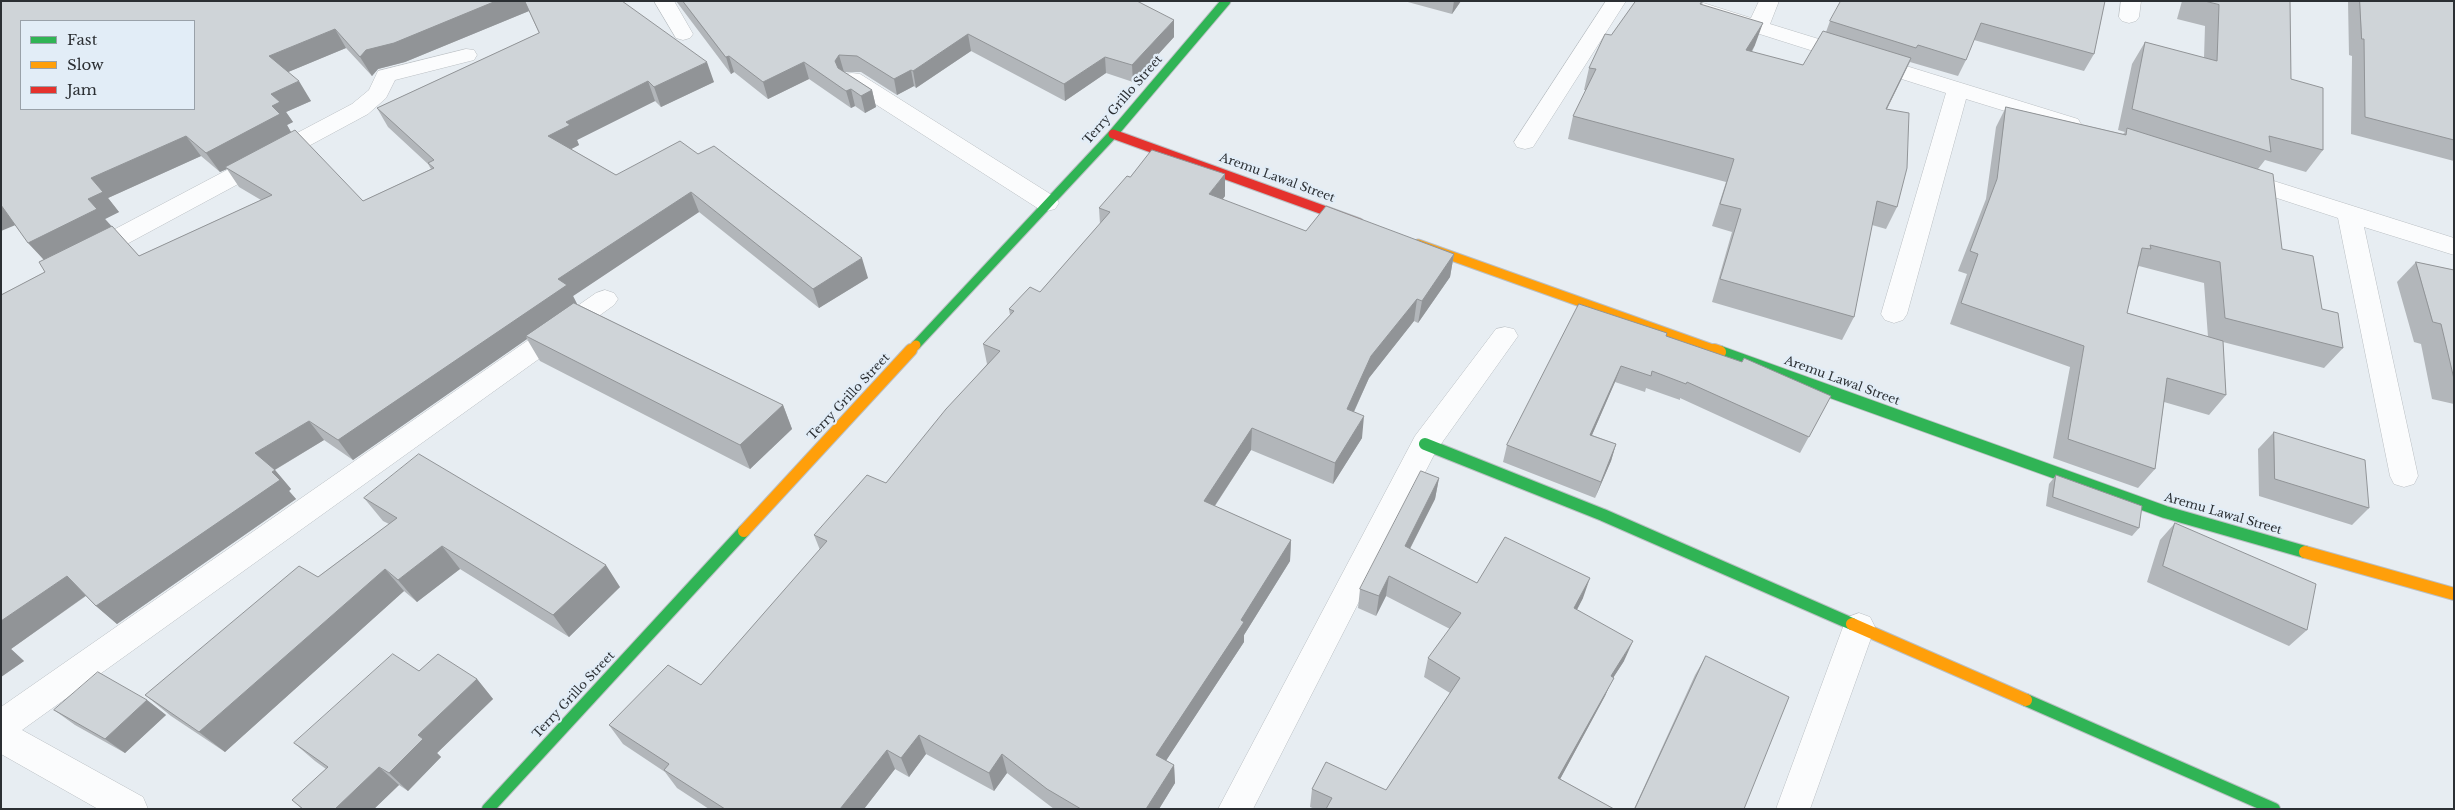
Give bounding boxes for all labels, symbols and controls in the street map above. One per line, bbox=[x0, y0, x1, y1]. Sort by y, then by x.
legend bbox=[20, 20, 195, 110]
text: Fast bbox=[67, 30, 97, 49]
street label: Terry Grillo Street bbox=[1080, 53, 1166, 147]
text: Slow bbox=[67, 55, 104, 74]
text: Jam bbox=[67, 80, 97, 99]
street label: Aremu Lawal Street bbox=[1217, 150, 1337, 206]
street label: Terry Grillo Street bbox=[805, 351, 893, 443]
street label: Aremu Lawal Street bbox=[1782, 353, 1902, 409]
street label: Aremu Lawal Street bbox=[2163, 490, 2283, 538]
street label: Terry Grillo Street bbox=[530, 649, 618, 741]

